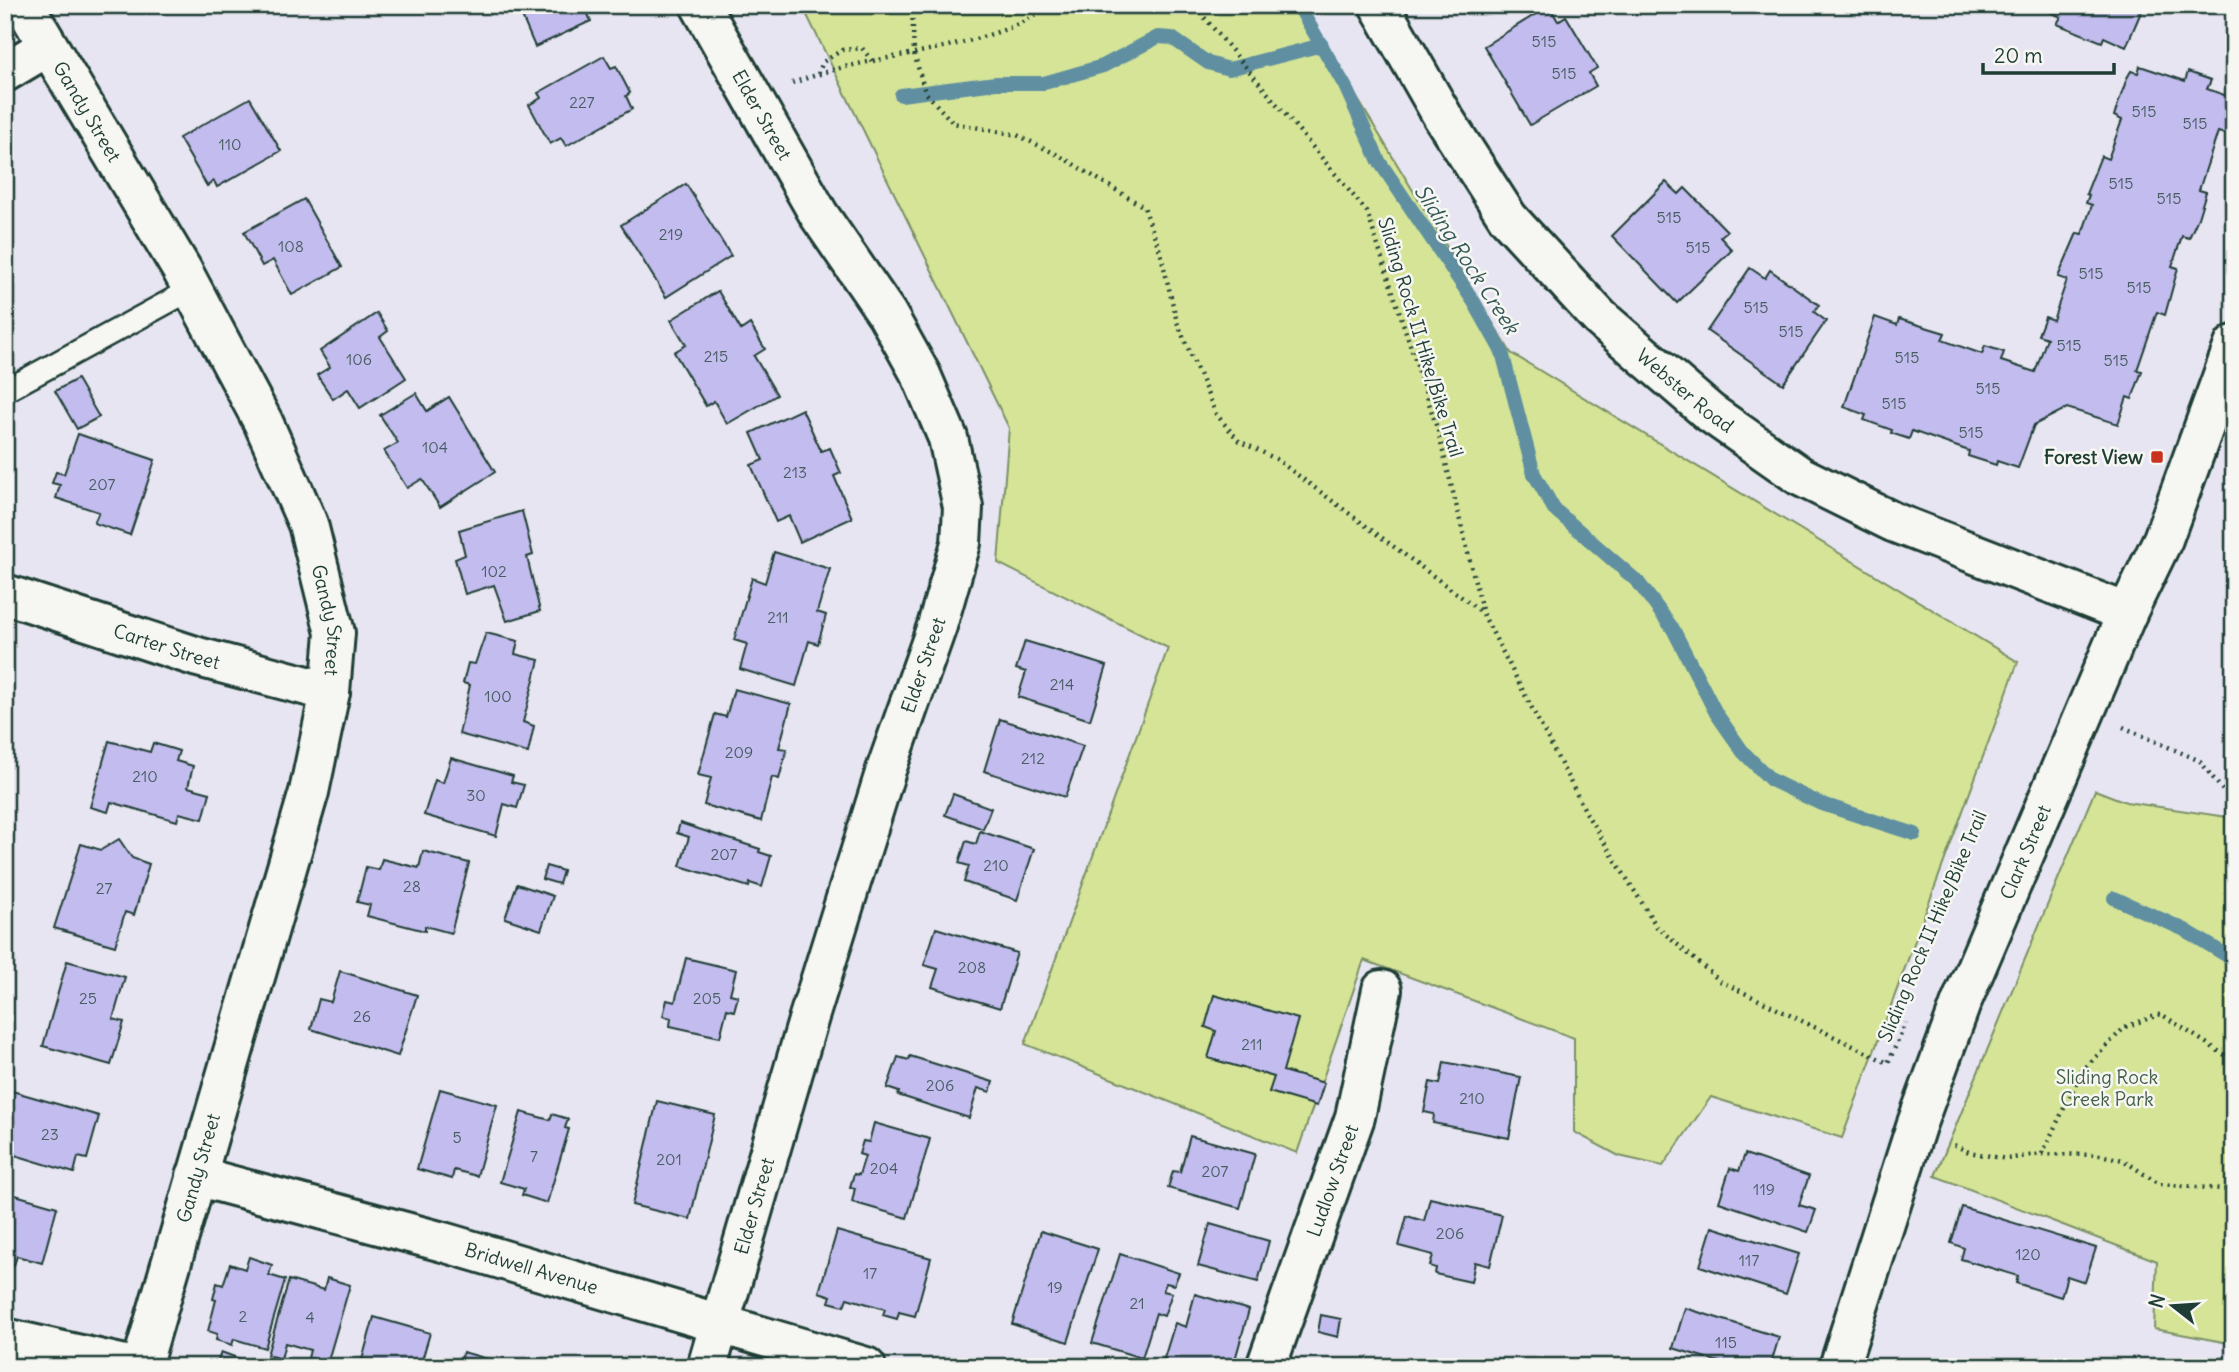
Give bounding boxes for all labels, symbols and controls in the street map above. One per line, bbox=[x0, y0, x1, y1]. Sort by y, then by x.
house number: 515 bbox=[1532, 31, 1556, 51]
scale bar bbox=[1983, 32, 2115, 76]
text: 20 m bbox=[1994, 42, 2043, 69]
street label: Gandy Street bbox=[48, 57, 127, 166]
house number: 515 bbox=[1552, 63, 1576, 83]
street label: Elder Street bbox=[727, 65, 797, 164]
house number: 227 bbox=[569, 92, 595, 112]
house number: 515 bbox=[2132, 101, 2156, 121]
house number: 515 bbox=[2183, 113, 2207, 133]
house number: 110 bbox=[218, 134, 242, 154]
house number: 515 bbox=[2109, 173, 2133, 193]
water label: Sliding Rock Creek bbox=[1408, 179, 1526, 340]
house number: 515 bbox=[2157, 188, 2181, 208]
house number: 515 bbox=[1657, 207, 1681, 227]
street label: Sliding Rock II Hike/Bike Trail bbox=[1373, 214, 1469, 460]
house number: 219 bbox=[659, 224, 683, 244]
house number: 108 bbox=[278, 236, 304, 256]
house number: 515 bbox=[1686, 237, 1710, 257]
house number: 515 bbox=[2079, 263, 2103, 283]
house number: 515 bbox=[2127, 277, 2151, 297]
house number: 515 bbox=[1744, 297, 1768, 317]
house number: 515 bbox=[1779, 321, 1803, 341]
house number: 515 bbox=[2057, 335, 2081, 355]
street label: Webster Road bbox=[1632, 343, 1739, 438]
house number: 215 bbox=[704, 346, 728, 366]
house number: 515 bbox=[1895, 347, 1919, 367]
house number: 106 bbox=[346, 349, 372, 369]
house number: 515 bbox=[2104, 350, 2128, 370]
house number: 515 bbox=[1976, 378, 2000, 398]
house number: 515 bbox=[1882, 393, 1906, 413]
house number: 515 bbox=[1959, 422, 1983, 442]
house number: 104 bbox=[422, 437, 448, 457]
place label: Forest View bbox=[2044, 445, 2143, 469]
marker: Forest View bbox=[2149, 449, 2165, 465]
house number: 213 bbox=[783, 462, 807, 482]
house number: 207 bbox=[89, 474, 116, 494]
house number: 102 bbox=[481, 561, 507, 581]
street label: Gandy Street bbox=[307, 562, 347, 677]
house number: 211 bbox=[767, 607, 789, 627]
street label: Elder Street bbox=[895, 614, 951, 716]
street label: Carter Street bbox=[110, 618, 223, 674]
house number: 214 bbox=[1050, 674, 1074, 694]
house number: 100 bbox=[484, 686, 512, 706]
house number: 209 bbox=[725, 742, 753, 762]
house number: 212 bbox=[1021, 748, 1045, 768]
house number: 210 bbox=[132, 766, 158, 786]
house number: 30 bbox=[466, 785, 486, 805]
street label: Clark Street bbox=[1995, 801, 2056, 903]
street label: Sliding Rock II Hike/Bike Trail bbox=[1872, 807, 1992, 1045]
house number: 207 bbox=[711, 844, 738, 864]
house number: 210 bbox=[983, 855, 1009, 875]
house number: 28 bbox=[403, 876, 421, 896]
house number: 27 bbox=[96, 878, 112, 898]
house number: 208 bbox=[958, 957, 986, 977]
house number: 25 bbox=[79, 988, 97, 1008]
house number: 205 bbox=[693, 988, 721, 1008]
house number: 26 bbox=[353, 1006, 371, 1026]
house number: 211 bbox=[1241, 1034, 1263, 1054]
park label: Sliding Rock Creek Park bbox=[2056, 1065, 2159, 1111]
house number: 206 bbox=[926, 1075, 954, 1095]
house number: 210 bbox=[1459, 1088, 1485, 1108]
street label: Gandy Street bbox=[171, 1110, 225, 1226]
street label: Ludlow Street bbox=[1301, 1121, 1363, 1240]
house number: 23 bbox=[41, 1124, 59, 1144]
house number: 5 bbox=[452, 1127, 462, 1147]
house number: 7 bbox=[530, 1146, 538, 1166]
house number: 201 bbox=[656, 1149, 682, 1169]
street label: Elder Street bbox=[729, 1155, 779, 1257]
house number: 204 bbox=[870, 1158, 898, 1178]
house number: 207 bbox=[1202, 1161, 1229, 1181]
house number: 119 bbox=[1753, 1179, 1775, 1199]
house number: 206 bbox=[1436, 1223, 1464, 1243]
street label: Bridwell Avenue bbox=[462, 1237, 601, 1299]
house number: 120 bbox=[2015, 1244, 2041, 1264]
house number: 117 bbox=[1739, 1250, 1759, 1270]
house number: 17 bbox=[863, 1263, 877, 1283]
north arrow bbox=[2138, 1270, 2208, 1340]
house number: 19 bbox=[1047, 1277, 1063, 1297]
text: N bbox=[2143, 1291, 2170, 1311]
house number: 21 bbox=[1129, 1293, 1145, 1313]
house number: 2 bbox=[239, 1306, 248, 1326]
house number: 4 bbox=[305, 1307, 315, 1327]
house number: 115 bbox=[1715, 1332, 1737, 1352]

